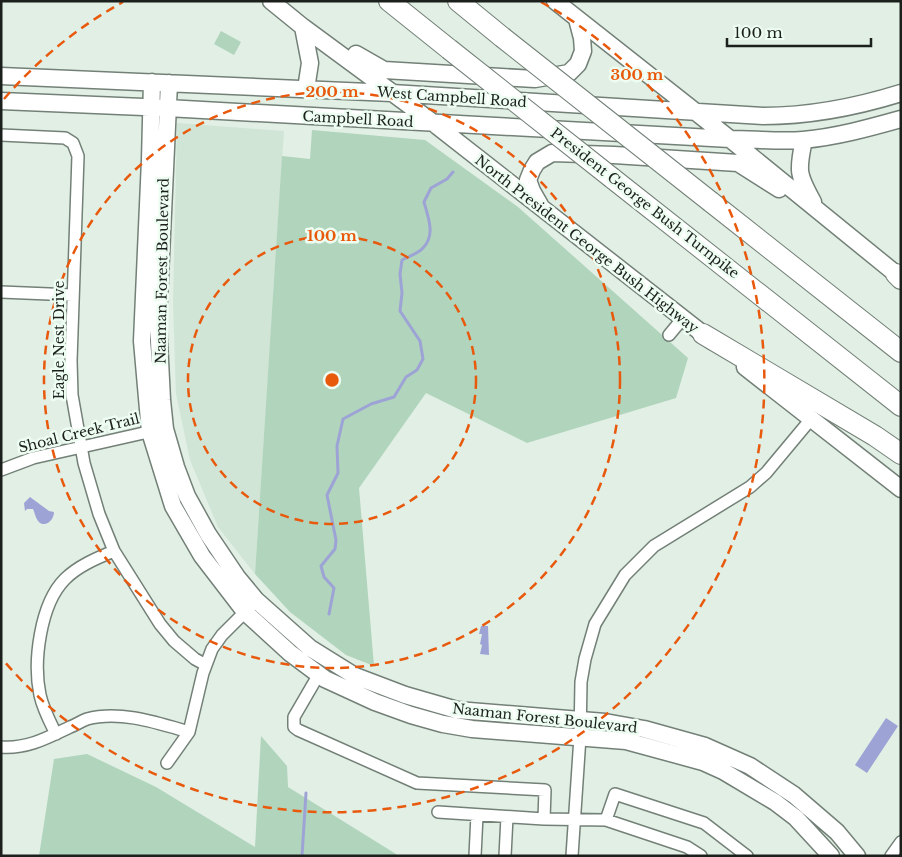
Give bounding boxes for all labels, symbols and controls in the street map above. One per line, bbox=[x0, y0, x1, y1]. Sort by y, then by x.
scale bar bbox=[727, 15, 871, 47]
text: 100 m bbox=[734, 23, 783, 42]
text: 300 m bbox=[611, 65, 664, 84]
text: 200 m bbox=[306, 82, 359, 101]
street label: West Campbell Road bbox=[375, 83, 528, 111]
street label: Campbell Road bbox=[302, 107, 414, 131]
street label: President George Bush Turnpike bbox=[547, 124, 743, 282]
street label: North President George Bush Highway bbox=[472, 151, 702, 337]
street label: Naaman Forest Boulevard bbox=[151, 177, 173, 364]
text: 100 m bbox=[307, 226, 357, 245]
street label: Eagle Nest Drive bbox=[50, 281, 68, 399]
centre of rings bbox=[323, 371, 341, 389]
street label: Shoal Creek Trail bbox=[17, 409, 142, 457]
street label: Naaman Forest Boulevard bbox=[452, 699, 639, 737]

